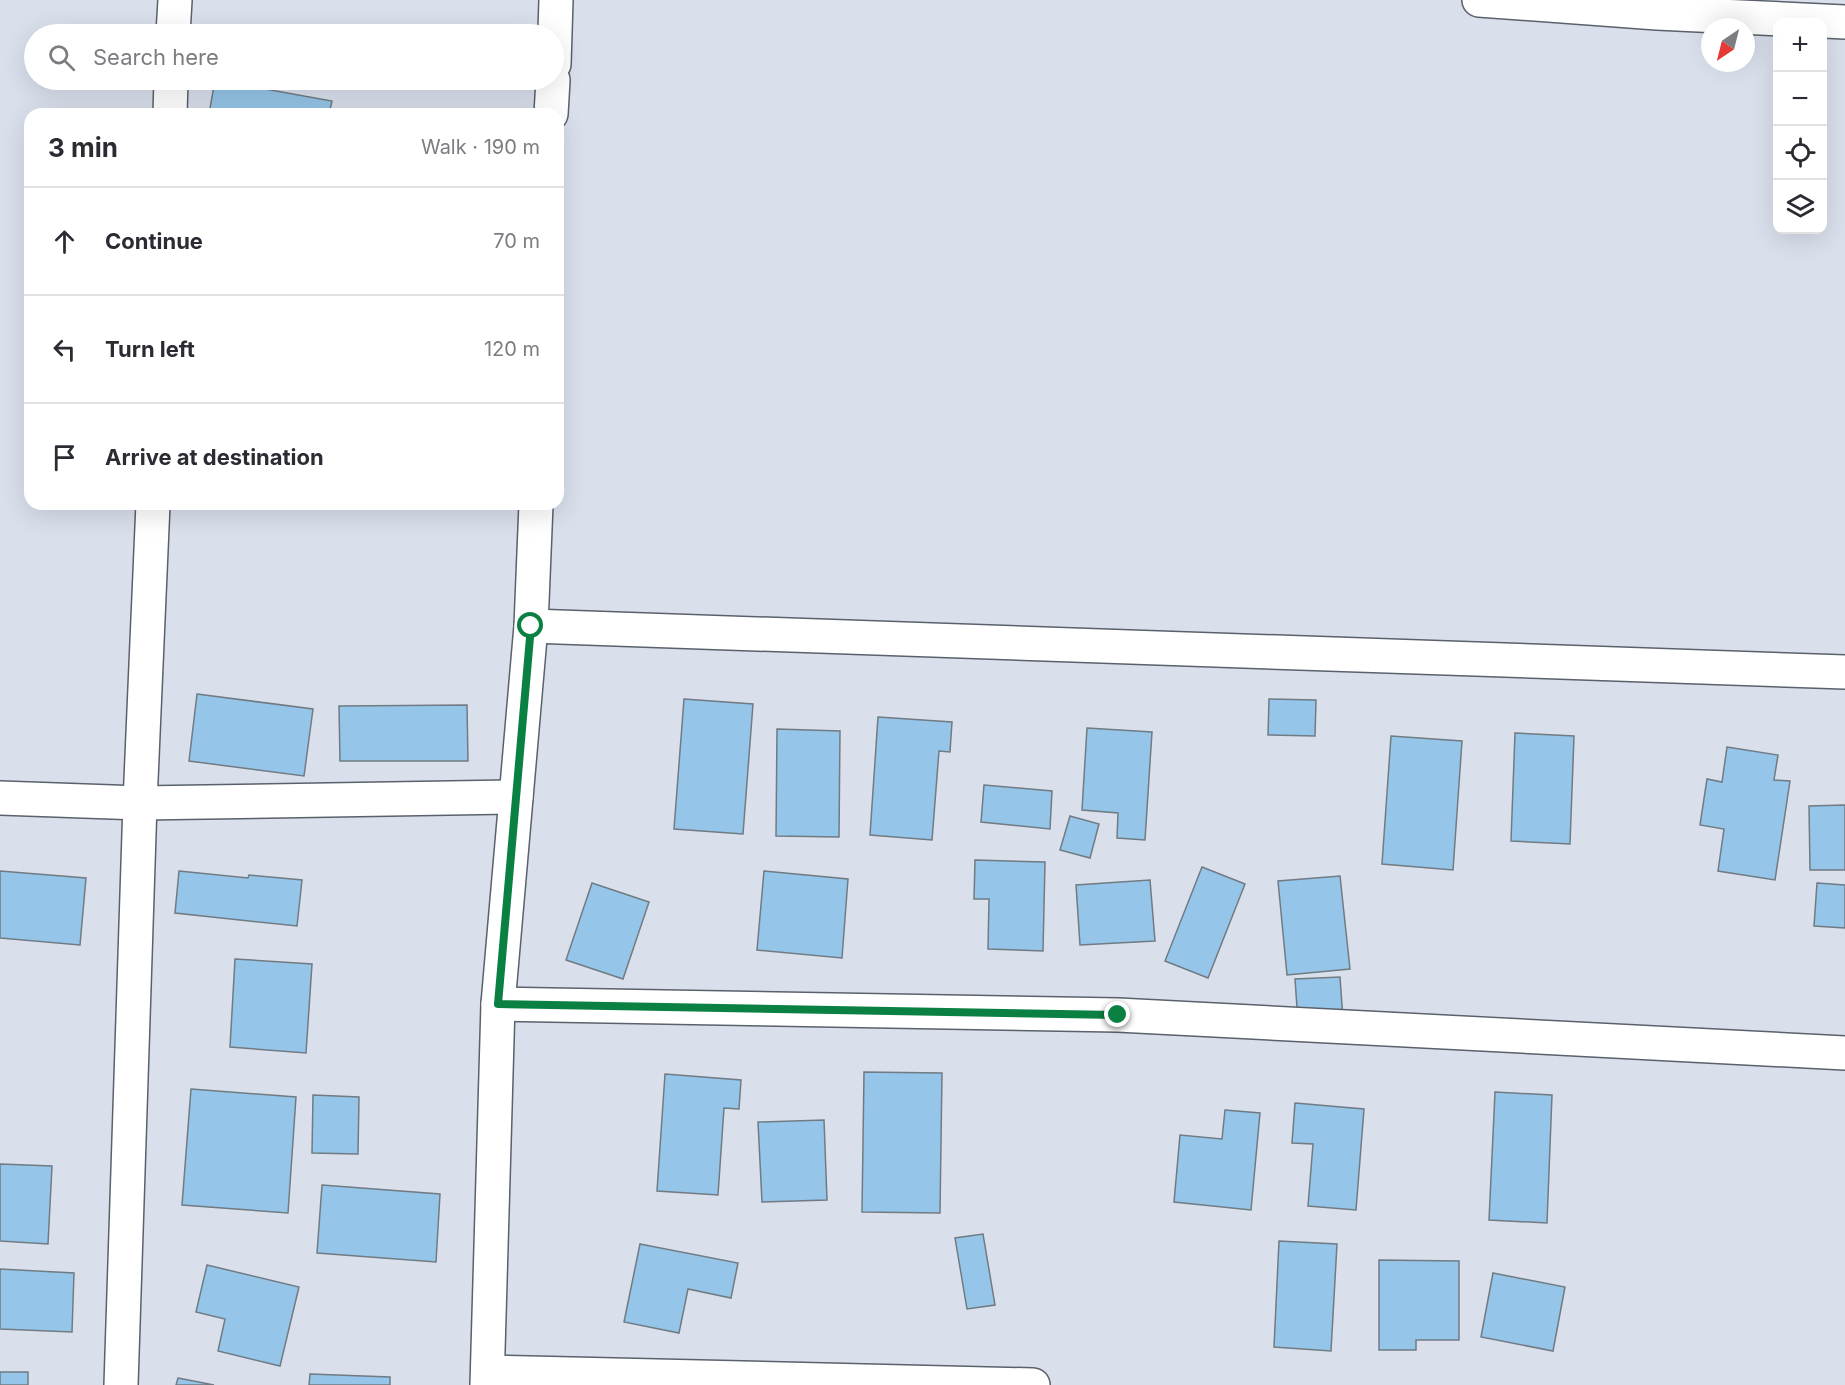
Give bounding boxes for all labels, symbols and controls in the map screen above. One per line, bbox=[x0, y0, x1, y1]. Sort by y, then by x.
north arrow bbox=[1701, 18, 1755, 72]
map controls bbox=[1773, 18, 1827, 234]
button: + bbox=[1773, 18, 1827, 72]
search box bbox=[24, 24, 564, 90]
icon: search bbox=[45, 41, 78, 74]
text: Search here bbox=[93, 44, 219, 70]
button: − bbox=[1773, 72, 1827, 126]
button: locate bbox=[1773, 126, 1827, 180]
text: 3 min bbox=[48, 132, 118, 163]
text: Walk · 190 m bbox=[421, 135, 540, 159]
button: layers bbox=[1773, 180, 1827, 234]
icon: ahead bbox=[48, 225, 81, 258]
text: Continue bbox=[105, 228, 203, 254]
text: 70 m bbox=[493, 229, 540, 253]
icon: left bbox=[48, 333, 81, 366]
text: Turn left bbox=[105, 336, 195, 362]
text: 120 m bbox=[484, 337, 540, 361]
icon: arrive bbox=[48, 441, 81, 474]
text: Arrive at destination bbox=[105, 444, 324, 470]
route start bbox=[517, 612, 543, 638]
route end bbox=[1104, 1001, 1130, 1027]

